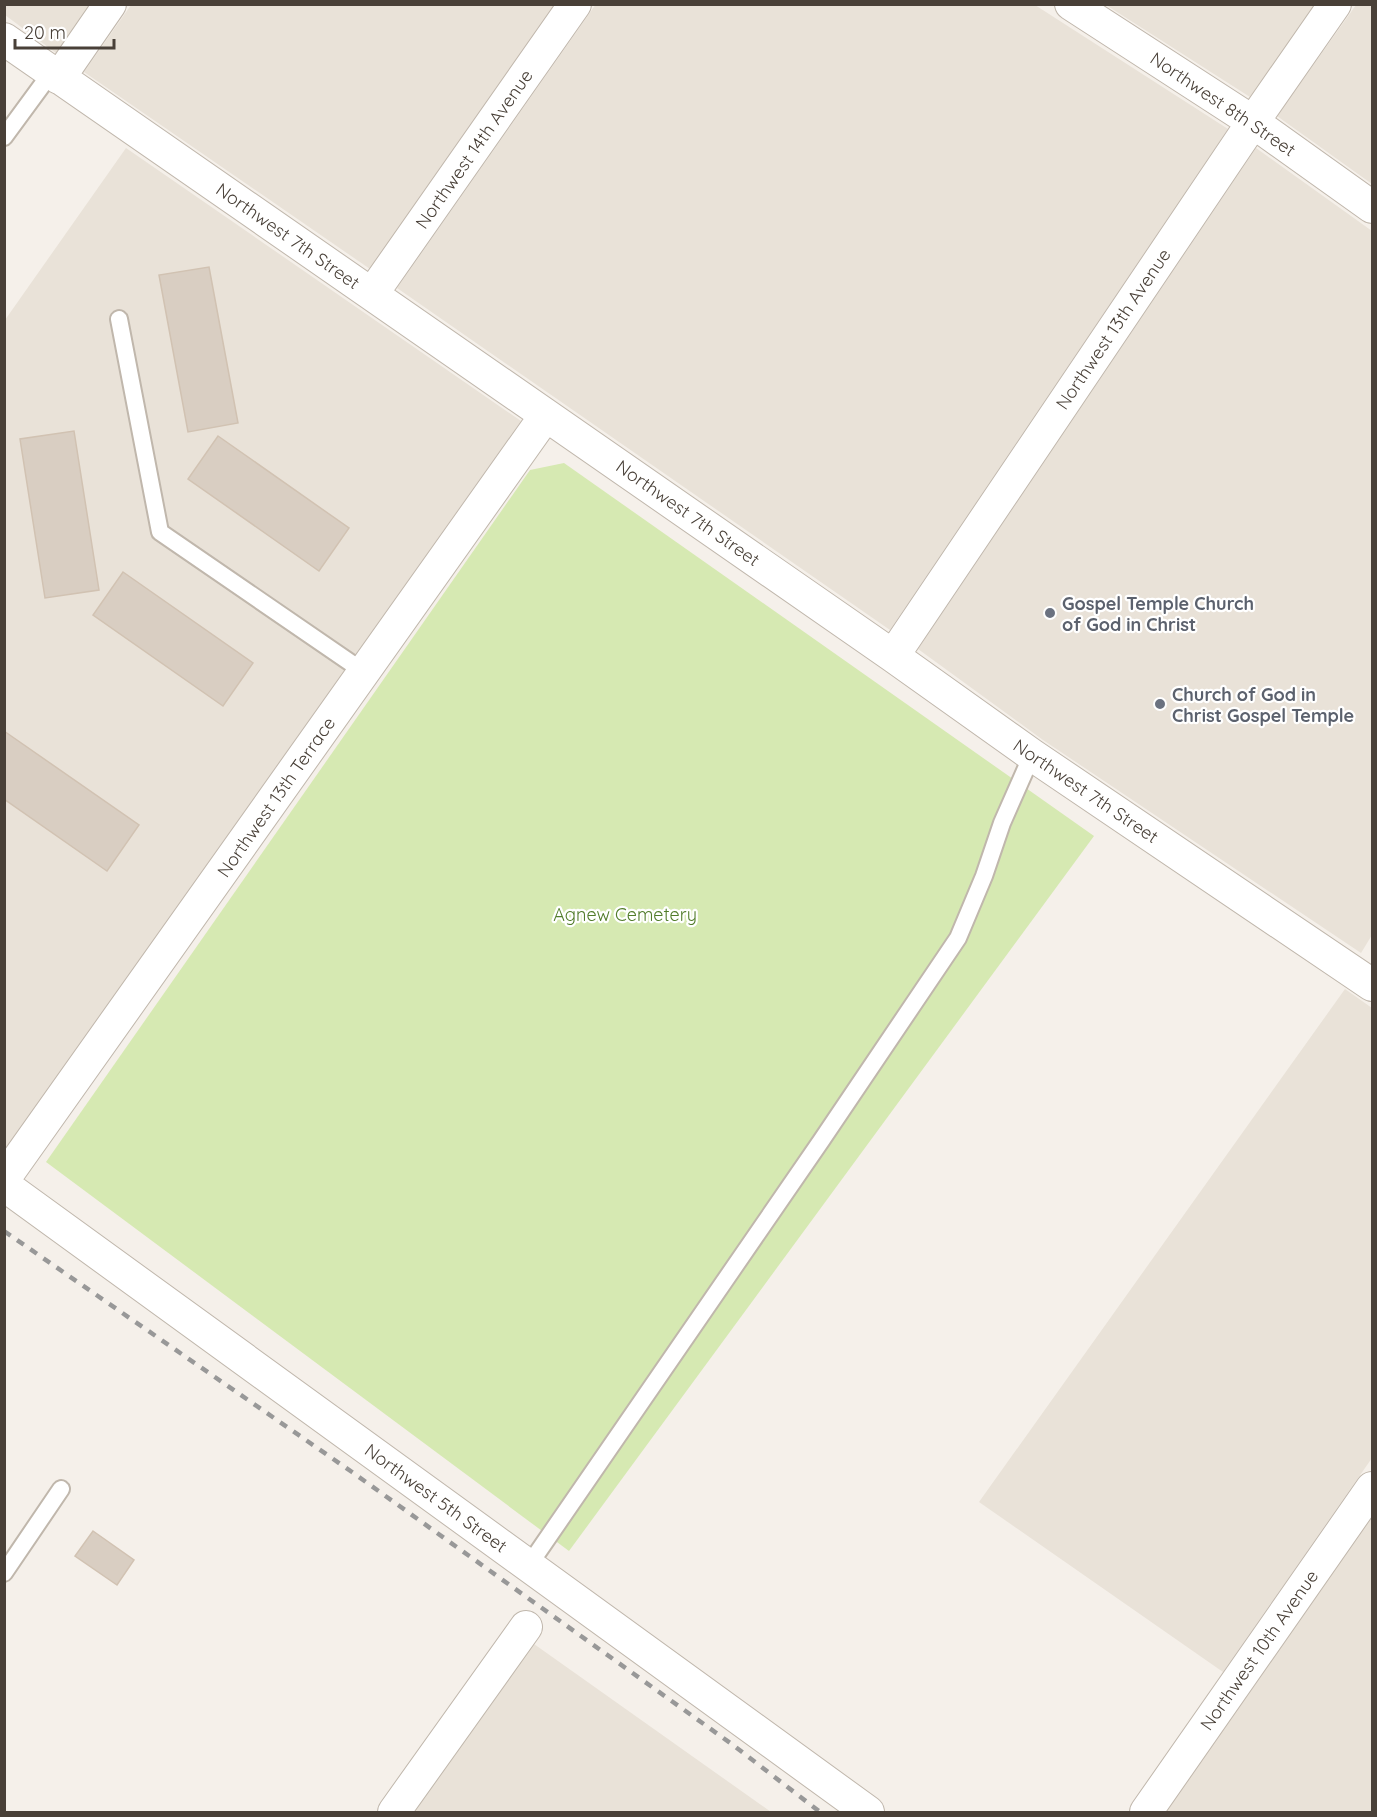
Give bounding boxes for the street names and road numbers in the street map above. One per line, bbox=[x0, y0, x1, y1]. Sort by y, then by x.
street label: Northwest 8th Street bbox=[1146, 47, 1300, 161]
street label: Northwest 14th Avenue bbox=[410, 65, 538, 233]
street label: Northwest 7th Street bbox=[212, 178, 364, 294]
street label: Northwest 13th Avenue bbox=[1051, 244, 1175, 414]
street label: Northwest 7th Street bbox=[612, 455, 764, 571]
street label: Northwest 13th Terrace bbox=[212, 712, 340, 882]
street label: Northwest 7th Street bbox=[1009, 734, 1163, 848]
street label: Northwest 5th Street bbox=[360, 1439, 512, 1557]
street label: Northwest 10th Avenue bbox=[1195, 1565, 1323, 1735]

